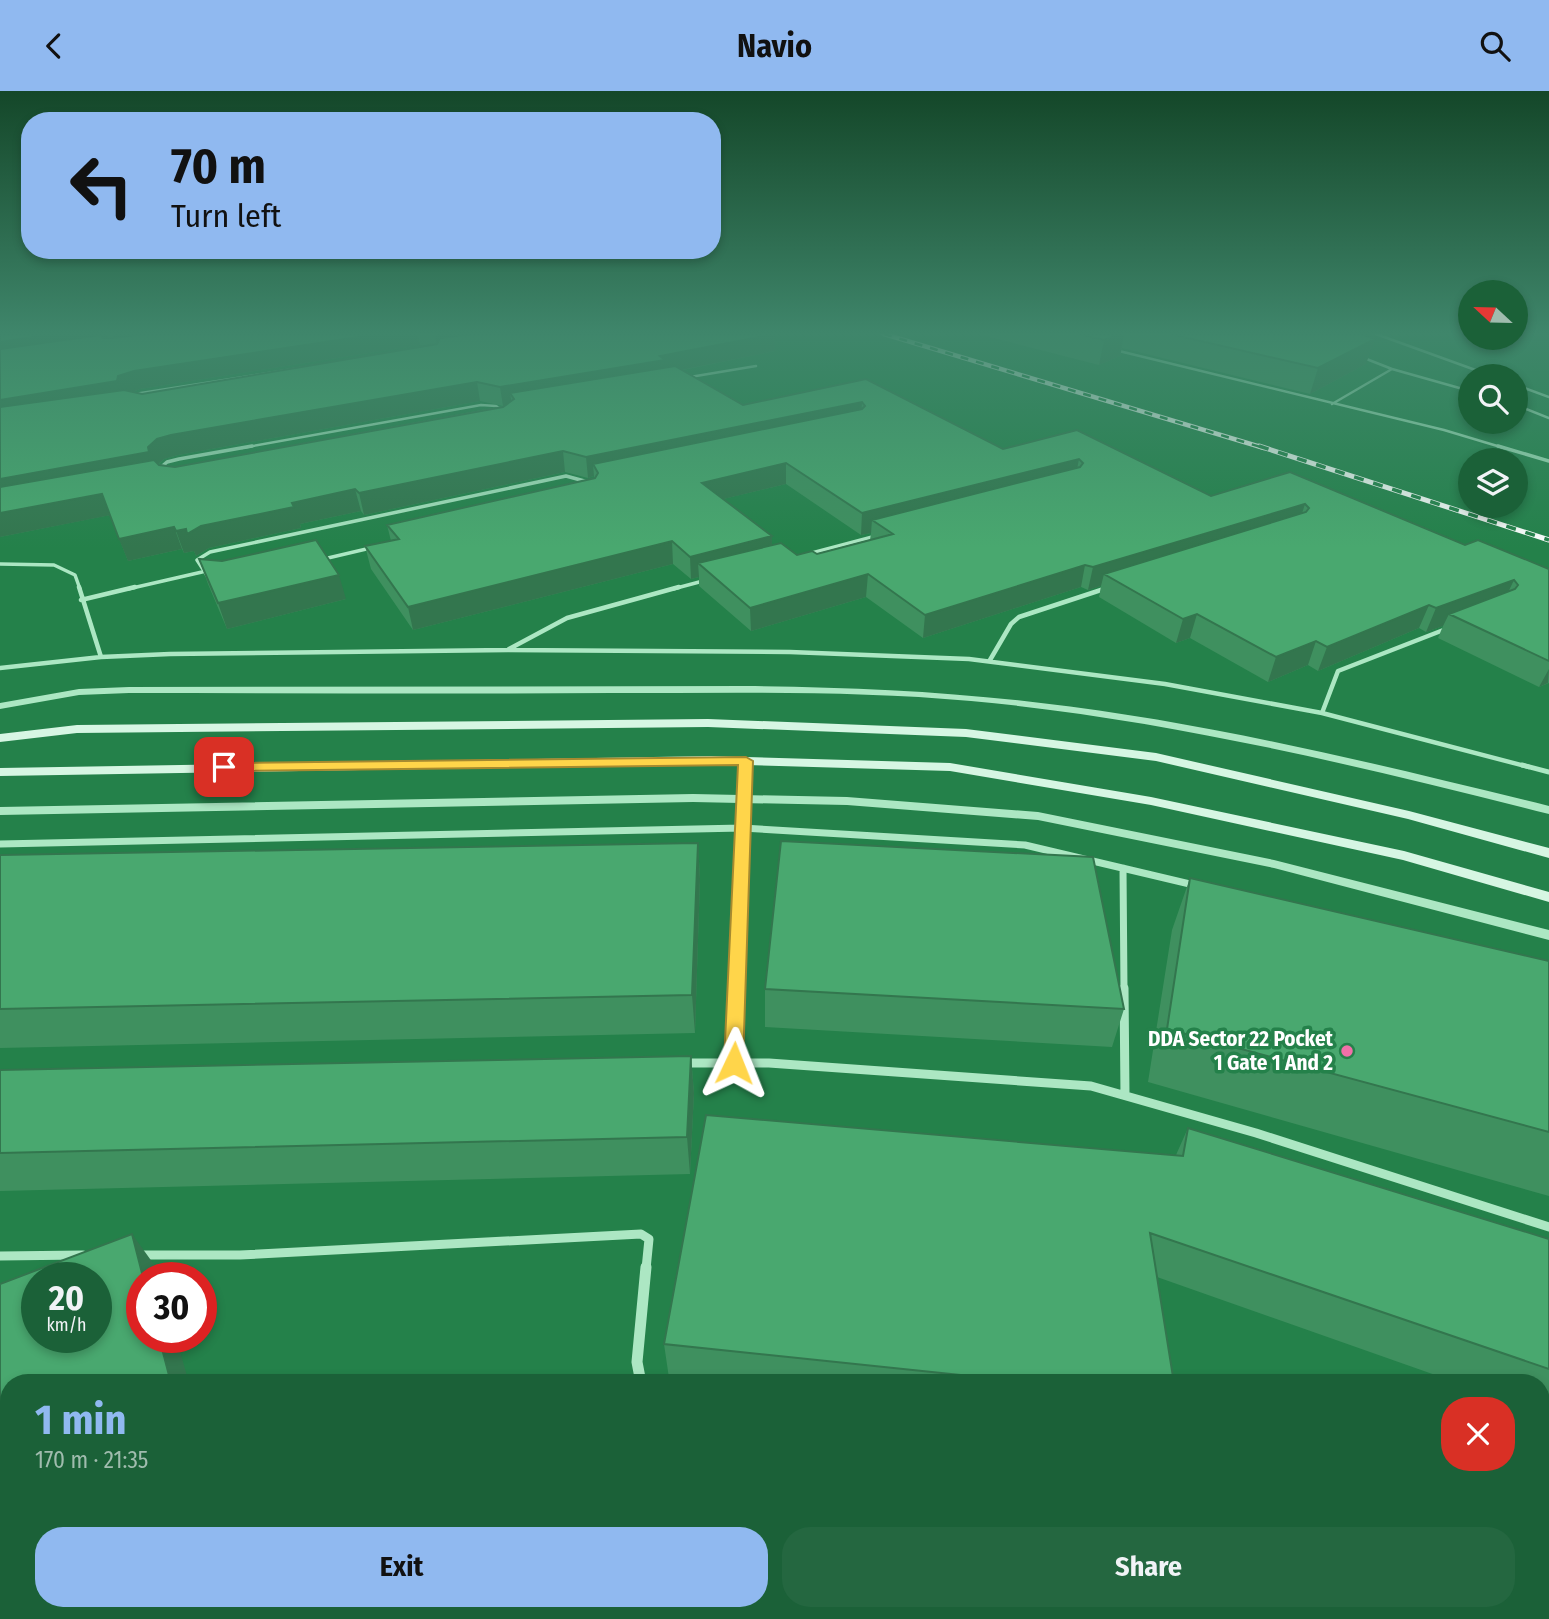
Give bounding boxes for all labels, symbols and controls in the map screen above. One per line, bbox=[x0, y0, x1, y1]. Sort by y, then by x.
icon: back bbox=[35, 27, 73, 65]
text: Navio bbox=[737, 27, 812, 65]
icon: search bbox=[1476, 27, 1514, 65]
text: 70 m bbox=[171, 137, 266, 196]
icon: left bbox=[56, 140, 147, 231]
text: Turn left bbox=[171, 197, 281, 235]
north arrow bbox=[1458, 280, 1528, 350]
map controls bbox=[1458, 280, 1528, 518]
button: search bbox=[1458, 364, 1528, 434]
button: layers bbox=[1458, 448, 1528, 518]
pin bbox=[194, 737, 254, 797]
icon: arrive bbox=[205, 748, 243, 786]
position arrow bbox=[697, 1026, 771, 1100]
place label: DDA Sector 22 Pocket 1 Gate 1 And 2 bbox=[1148, 1026, 1334, 1076]
marker: DDA Sector 22 Pocket 1 Gate 1 And 2 bbox=[1339, 1043, 1355, 1059]
speed limit sign: 30 bbox=[126, 1262, 217, 1353]
text: 20 bbox=[49, 1277, 84, 1319]
text: km/h bbox=[46, 1314, 87, 1336]
text: 1 min bbox=[35, 1395, 126, 1445]
button: close bbox=[1441, 1397, 1515, 1471]
text: 170 m · 21:35 bbox=[35, 1446, 148, 1474]
button: Exit bbox=[35, 1527, 768, 1607]
button: Share bbox=[782, 1527, 1515, 1607]

